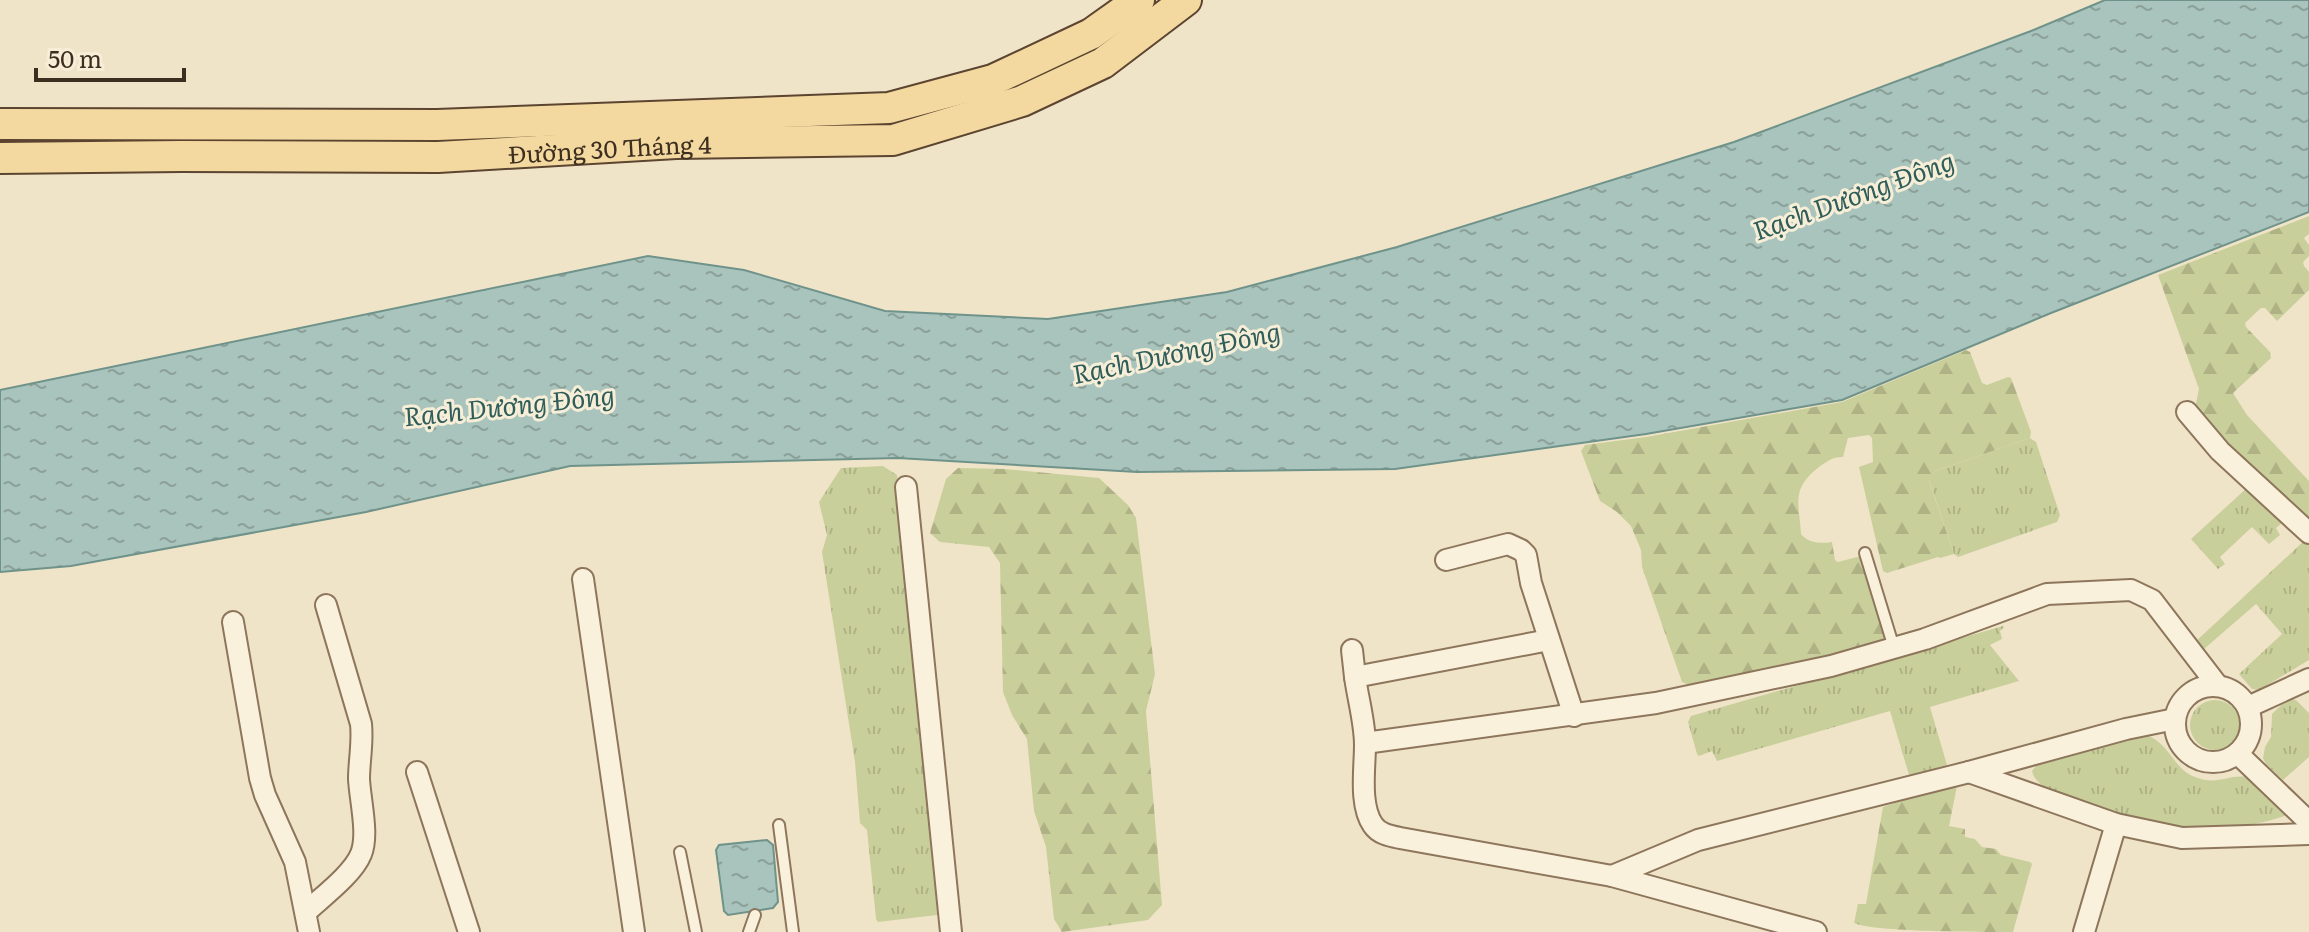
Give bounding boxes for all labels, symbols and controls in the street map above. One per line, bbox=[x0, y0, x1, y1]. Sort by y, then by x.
scale bar bbox=[36, 32, 184, 82]
text: 50 m bbox=[48, 40, 102, 75]
street label: Đường 30 Tháng 4 bbox=[507, 125, 712, 170]
water label: Rạch Dương Đông bbox=[1747, 139, 1959, 249]
water label: Rạch Dương Đông bbox=[1068, 310, 1284, 392]
water label: Rạch Dương Đông bbox=[402, 374, 616, 434]

